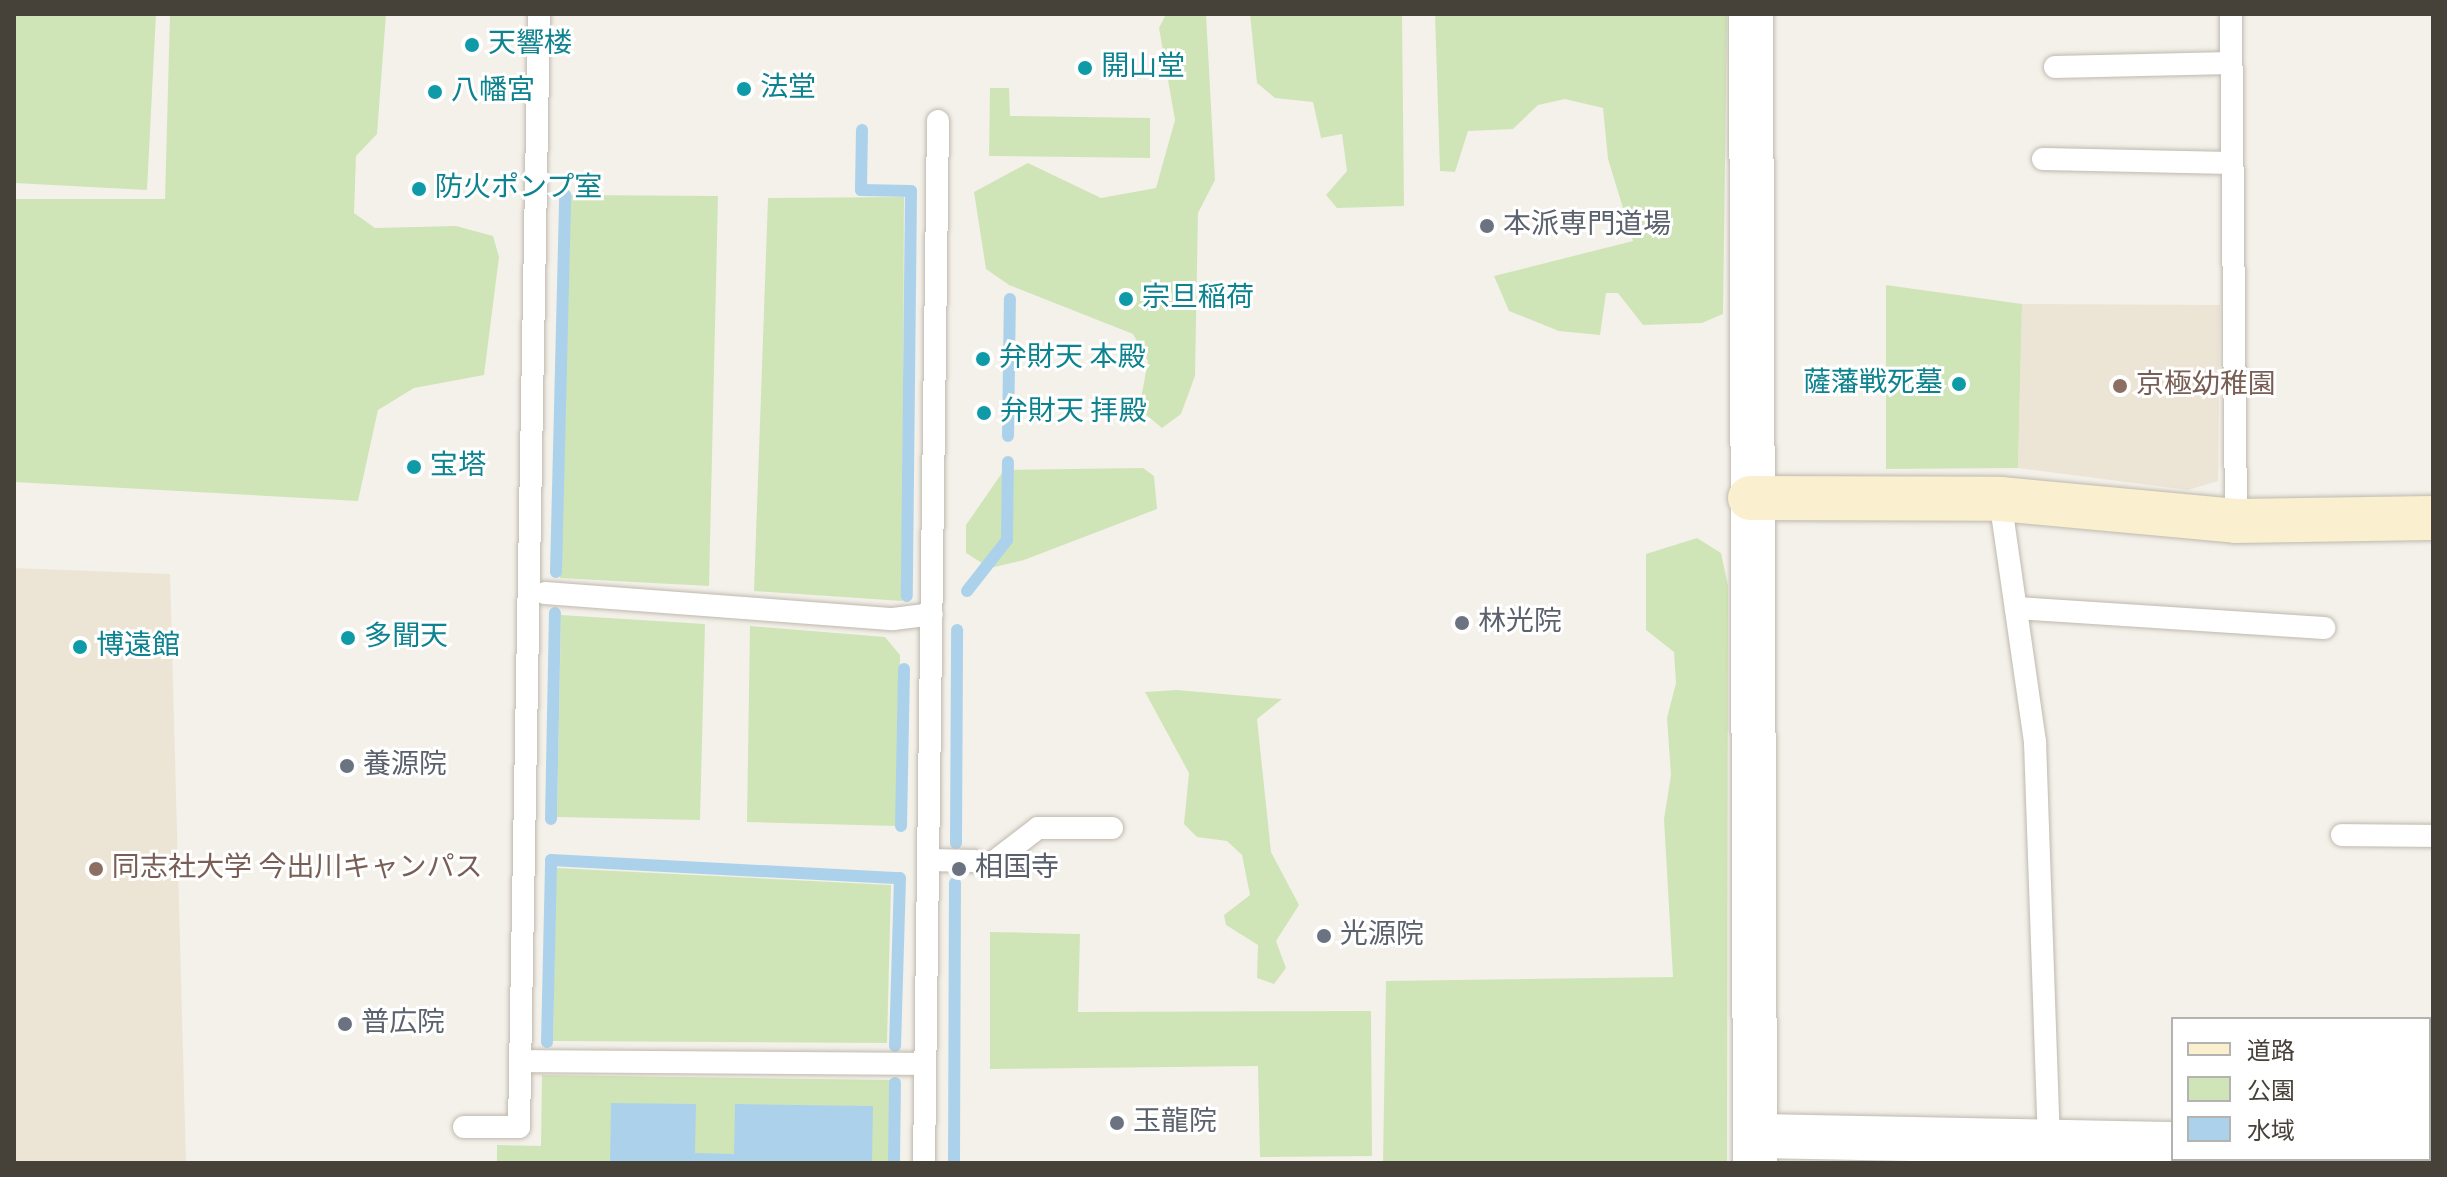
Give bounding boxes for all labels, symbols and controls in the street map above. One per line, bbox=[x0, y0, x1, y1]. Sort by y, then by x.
place label: 天響楼 bbox=[488, 28, 572, 62]
marker: 天響楼 bbox=[463, 36, 481, 54]
place label: 開山堂 bbox=[1101, 51, 1185, 85]
marker: 開山堂 bbox=[1076, 59, 1094, 77]
place label: 法堂 bbox=[760, 72, 816, 106]
place label: 八幡宮 bbox=[451, 75, 535, 109]
marker: 法堂 bbox=[735, 80, 753, 98]
marker: 八幡宮 bbox=[426, 83, 444, 101]
place label: 防火ポンプ室 bbox=[435, 172, 603, 206]
marker: 防火ポンプ室 bbox=[410, 180, 428, 198]
place label: 本派専門道場 bbox=[1503, 209, 1671, 243]
marker: 本派専門道場 bbox=[1478, 217, 1496, 235]
place label: 宗旦稲荷 bbox=[1142, 282, 1254, 316]
marker: 宗旦稲荷 bbox=[1117, 290, 1135, 308]
place label: 弁財天 本殿 bbox=[999, 342, 1146, 376]
marker: 弁財天 本殿 bbox=[974, 350, 992, 368]
place label: 薩藩戦死墓 bbox=[1803, 367, 1943, 401]
place label: 京極幼稚園 bbox=[2136, 369, 2276, 403]
marker: 薩藩戦死墓 bbox=[1950, 375, 1968, 393]
marker: 京極幼稚園 bbox=[2111, 377, 2129, 395]
place label: 弁財天 拝殿 bbox=[1000, 396, 1147, 430]
marker: 弁財天 拝殿 bbox=[975, 404, 993, 422]
place label: 宝塔 bbox=[430, 450, 486, 484]
marker: 宝塔 bbox=[405, 458, 423, 476]
place label: 林光院 bbox=[1478, 606, 1562, 640]
marker: 林光院 bbox=[1453, 614, 1471, 632]
place label: 多聞天 bbox=[364, 621, 448, 655]
marker: 多聞天 bbox=[339, 629, 357, 647]
place label: 博遠館 bbox=[96, 630, 180, 664]
marker: 博遠館 bbox=[71, 638, 89, 656]
place label: 養源院 bbox=[363, 749, 447, 783]
marker: 養源院 bbox=[338, 757, 356, 775]
place label: 同志社大学 今出川キャンパス bbox=[112, 852, 483, 886]
place label: 相国寺 bbox=[975, 852, 1059, 886]
marker: 同志社大学 今出川キャンパス bbox=[87, 860, 105, 878]
marker: 相国寺 bbox=[950, 860, 968, 878]
place label: 光源院 bbox=[1340, 919, 1424, 953]
marker: 光源院 bbox=[1315, 927, 1333, 945]
place label: 普広院 bbox=[361, 1007, 445, 1041]
marker: 普広院 bbox=[336, 1015, 354, 1033]
legend bbox=[2171, 1017, 2431, 1161]
text: 道路 bbox=[2247, 1038, 2295, 1068]
text: 公園 bbox=[2247, 1078, 2295, 1108]
place label: 玉龍院 bbox=[1133, 1106, 1217, 1140]
marker: 玉龍院 bbox=[1108, 1114, 1126, 1132]
text: 水域 bbox=[2247, 1118, 2295, 1148]

